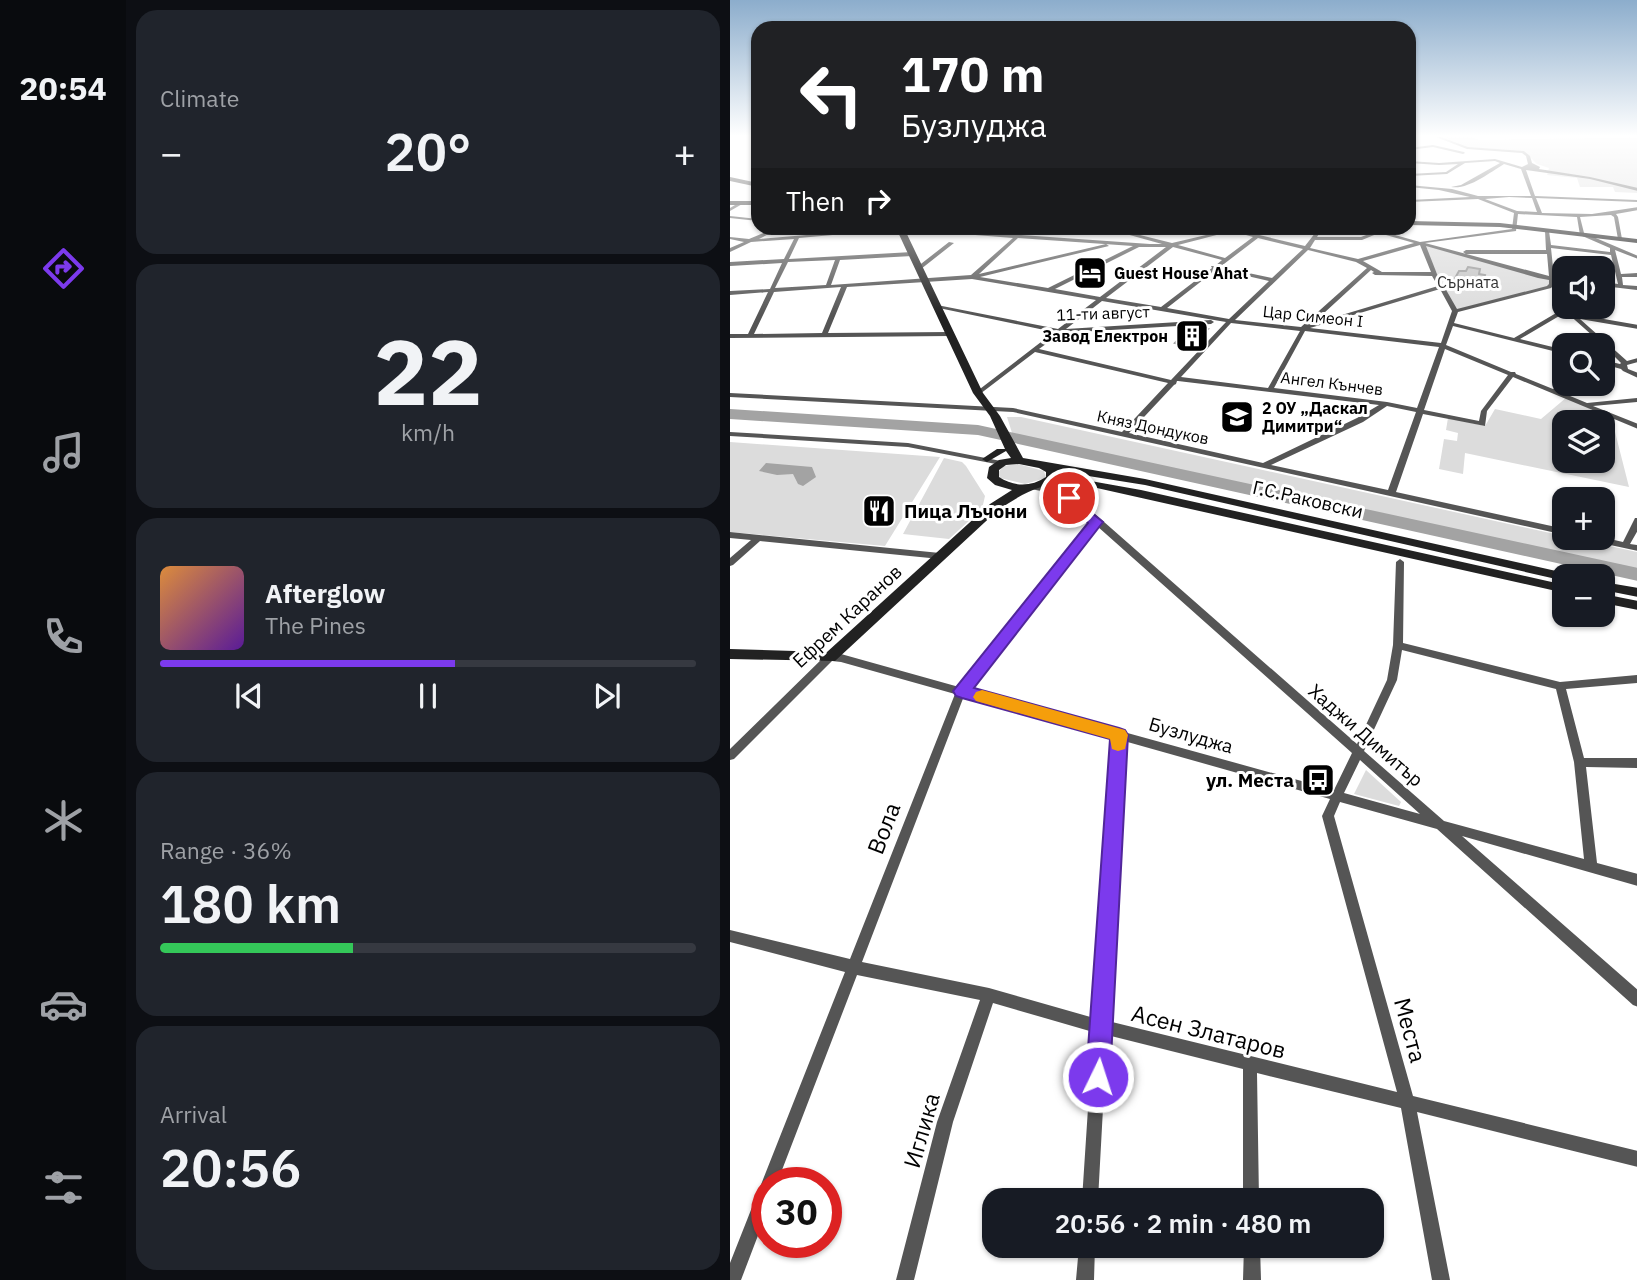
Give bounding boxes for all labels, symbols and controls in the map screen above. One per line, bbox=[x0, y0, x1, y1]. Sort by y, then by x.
text: 170 m bbox=[901, 42, 1045, 105]
icon: left bbox=[786, 49, 877, 140]
text: 20:54 bbox=[19, 67, 107, 109]
text: Climate bbox=[160, 83, 239, 113]
text: Бузлуджа bbox=[901, 104, 1047, 146]
text: 20° bbox=[385, 118, 471, 185]
text: − bbox=[160, 128, 183, 177]
text: + bbox=[673, 128, 696, 177]
icon: right bbox=[859, 182, 897, 220]
text: Then bbox=[786, 184, 845, 218]
icon: directions bbox=[39, 244, 88, 293]
hotel icon: Guest House Ahat bbox=[1071, 254, 1109, 292]
map controls bbox=[1552, 256, 1615, 627]
button: sound bbox=[1552, 256, 1615, 319]
place label: Guest House Ahat bbox=[1114, 263, 1248, 283]
park label: Сърната bbox=[1437, 272, 1500, 292]
street label: 11-ти август bbox=[1056, 301, 1151, 325]
street label: Цар Симеон I bbox=[1262, 301, 1364, 331]
text: 22 bbox=[373, 312, 483, 430]
building icon: Завод Електрон bbox=[1173, 317, 1211, 355]
place label: Завод Електрон bbox=[1042, 326, 1168, 346]
button: search bbox=[1552, 333, 1615, 396]
street label: Ангел Кънчев bbox=[1280, 367, 1384, 399]
school or university icon: 2 ОУ „Даскал Димитри“ bbox=[1218, 398, 1256, 436]
place label: 2 ОУ „Даскал Димитри“ bbox=[1262, 398, 1368, 436]
street label: Княз Дондуков bbox=[1095, 405, 1211, 449]
button: layers bbox=[1552, 410, 1615, 473]
text: km/h bbox=[401, 417, 455, 447]
icon: music bbox=[39, 428, 88, 477]
pin bbox=[1039, 468, 1099, 528]
street label: Г.С.Раковски bbox=[1250, 475, 1366, 523]
icon: arrive bbox=[1050, 479, 1088, 517]
button: + bbox=[1552, 487, 1615, 550]
restaurant icon: Пица Лъчони bbox=[860, 492, 898, 530]
place label: Пица Лъчони bbox=[904, 499, 1027, 523]
street label: Ефрем Каранов bbox=[787, 559, 907, 673]
button: − bbox=[1552, 564, 1615, 627]
text: Afterglow bbox=[265, 576, 385, 610]
text: The Pines bbox=[265, 610, 366, 640]
icon: phone bbox=[39, 612, 88, 661]
icon: previous bbox=[230, 677, 268, 715]
icon: pause bbox=[409, 677, 447, 715]
icon: next bbox=[588, 677, 626, 715]
street label: Хаджи Димитър bbox=[1304, 679, 1428, 791]
street label: Бузлуджа bbox=[1146, 712, 1236, 758]
bus stop icon: ул. Места bbox=[1299, 761, 1337, 799]
place label: ул. Места bbox=[1206, 768, 1294, 792]
icon: climate bbox=[39, 796, 88, 845]
street label: Вола bbox=[859, 798, 907, 858]
text: Range · 36% bbox=[160, 835, 292, 865]
text: 180 km bbox=[160, 870, 341, 937]
icon: car bbox=[39, 980, 88, 1029]
street label: Места bbox=[1388, 994, 1434, 1066]
street label: Асен Златаров bbox=[1129, 997, 1289, 1065]
position arrow bbox=[1061, 1040, 1135, 1114]
street label: Иглика bbox=[896, 1089, 946, 1171]
text: Arrival bbox=[160, 1099, 227, 1129]
text: 20:56 bbox=[160, 1134, 301, 1201]
icon: filters bbox=[39, 1163, 88, 1212]
speed limit sign: 30 bbox=[751, 1167, 842, 1258]
text: 20:56 · 2 min · 480 m bbox=[1055, 1206, 1311, 1240]

